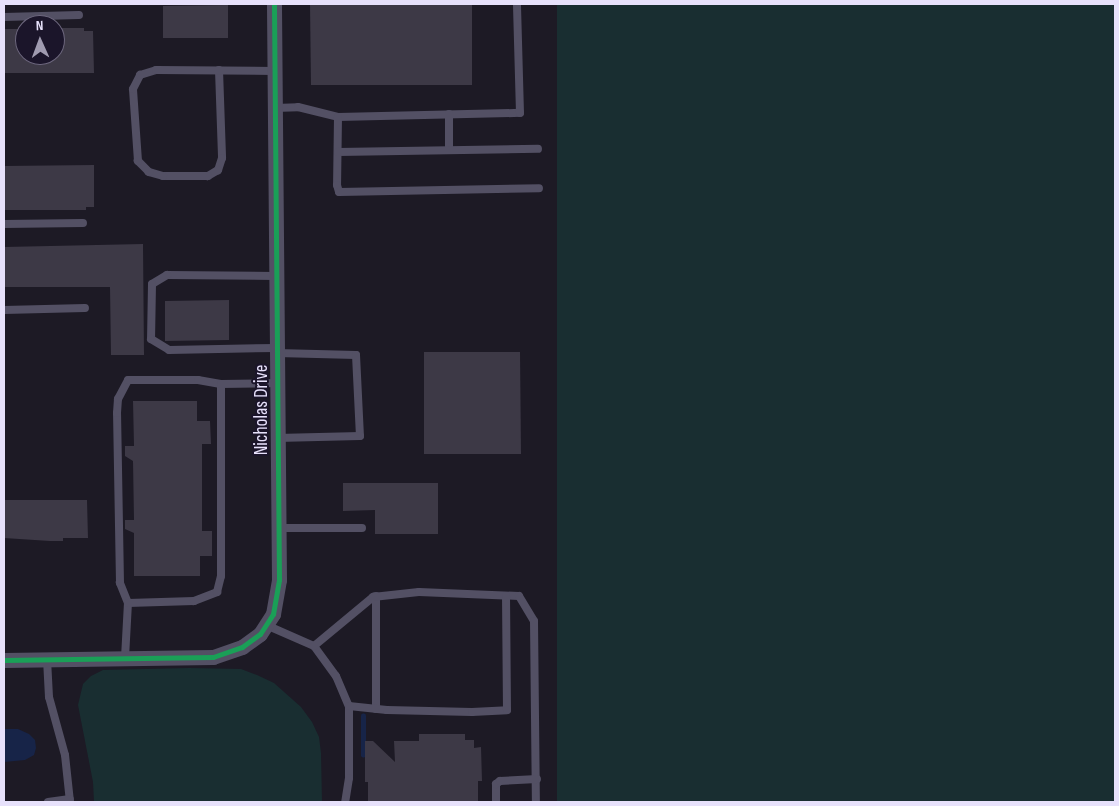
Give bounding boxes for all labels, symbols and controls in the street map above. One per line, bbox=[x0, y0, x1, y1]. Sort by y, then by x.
north arrow bbox=[15, 15, 65, 65]
text: N bbox=[35, 17, 44, 34]
street label: Nicholas Drive bbox=[251, 365, 273, 455]

